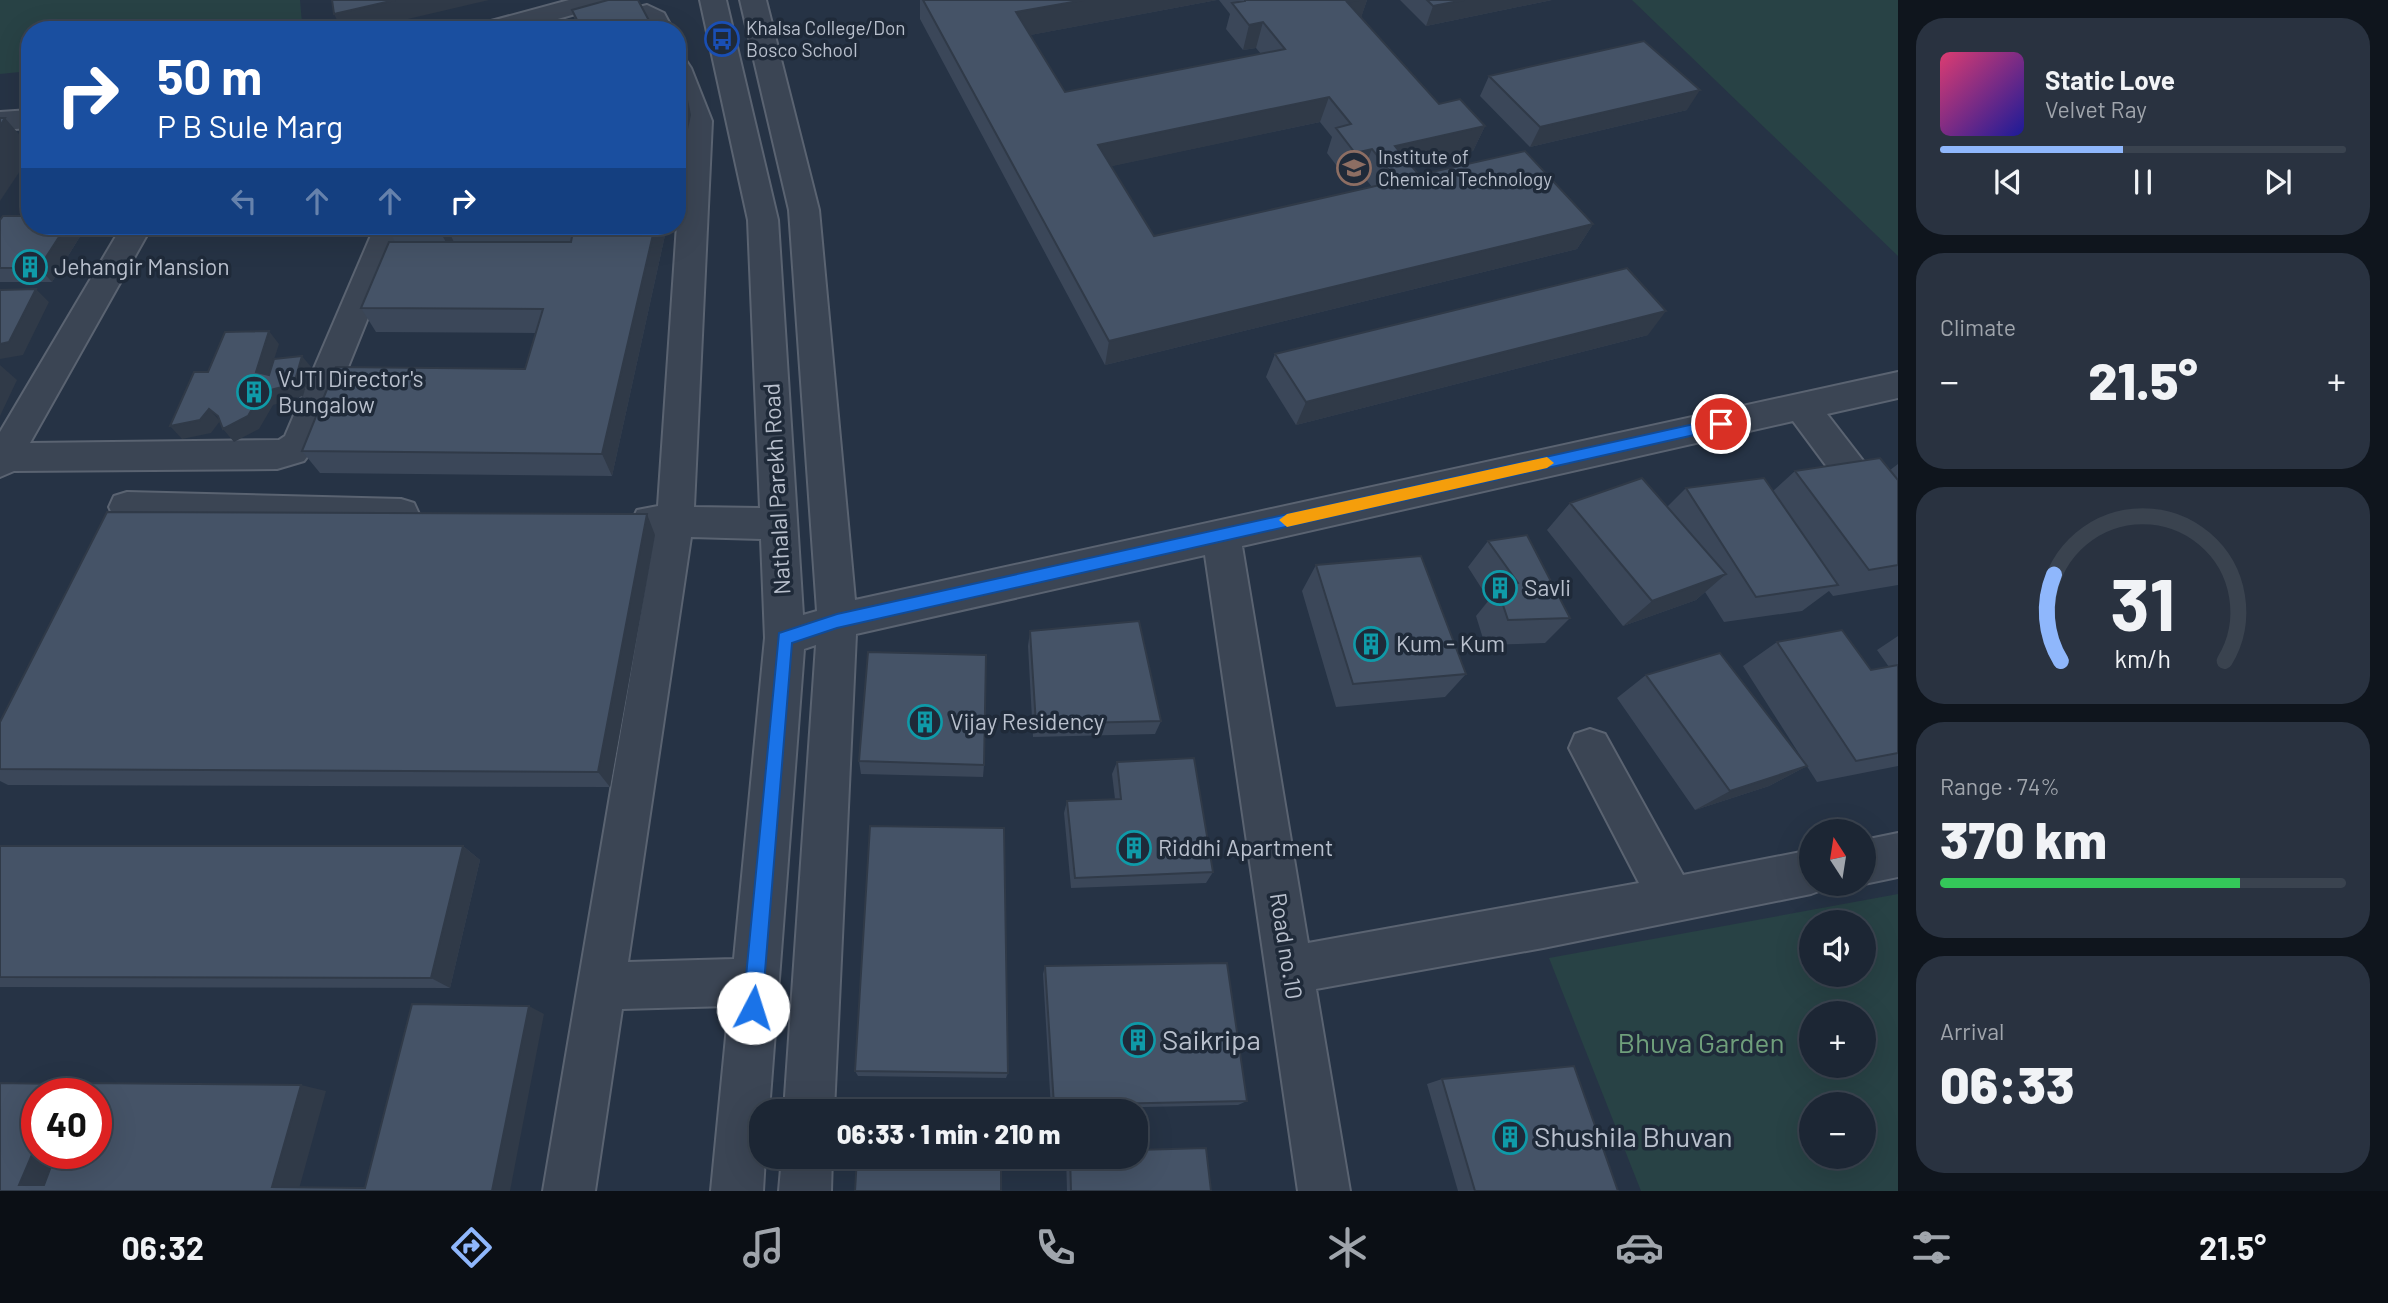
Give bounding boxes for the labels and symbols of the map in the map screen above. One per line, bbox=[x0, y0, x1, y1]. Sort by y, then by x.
place label: Khalsa College/Don Bosco School bbox=[746, 16, 906, 61]
bus stop icon: Khalsa College/Don Bosco School bbox=[703, 20, 741, 58]
place label: Institute of Chemical Technology bbox=[1378, 145, 1552, 190]
school or university icon: Institute of Chemical Technology bbox=[1335, 149, 1373, 187]
building icon: Jehangir Mansion bbox=[11, 248, 49, 286]
place label: Jehangir Mansion bbox=[54, 252, 230, 280]
place label: VJTI Director's Bungalow bbox=[278, 364, 424, 418]
building icon: VJTI Director's Bungalow bbox=[235, 373, 273, 411]
street label: Nathalal Parekh Road bbox=[756, 383, 796, 596]
pin bbox=[1691, 394, 1751, 454]
building icon: Savli bbox=[1481, 569, 1519, 607]
place label: Savli bbox=[1524, 573, 1571, 601]
building icon: Kum - Kum bbox=[1352, 625, 1390, 663]
place label: Kum - Kum bbox=[1396, 629, 1505, 657]
building icon: Vijay Residency bbox=[906, 703, 944, 741]
place label: Vijay Residency bbox=[950, 707, 1105, 735]
north arrow bbox=[1799, 819, 1876, 896]
building icon: Riddhi Apartment bbox=[1115, 829, 1153, 867]
place label: Riddhi Apartment bbox=[1158, 833, 1333, 861]
street label: Road no.10 bbox=[1265, 891, 1309, 1001]
position arrow bbox=[716, 971, 790, 1045]
building icon: Saikripa bbox=[1119, 1021, 1157, 1059]
place label: Saikripa bbox=[1162, 1022, 1261, 1056]
park label: Bhuva Garden bbox=[1617, 1025, 1785, 1059]
speed limit sign: 40 bbox=[21, 1078, 112, 1169]
building icon: Shushila Bhuvan bbox=[1491, 1118, 1529, 1156]
place label: Shushila Bhuvan bbox=[1534, 1119, 1733, 1153]

